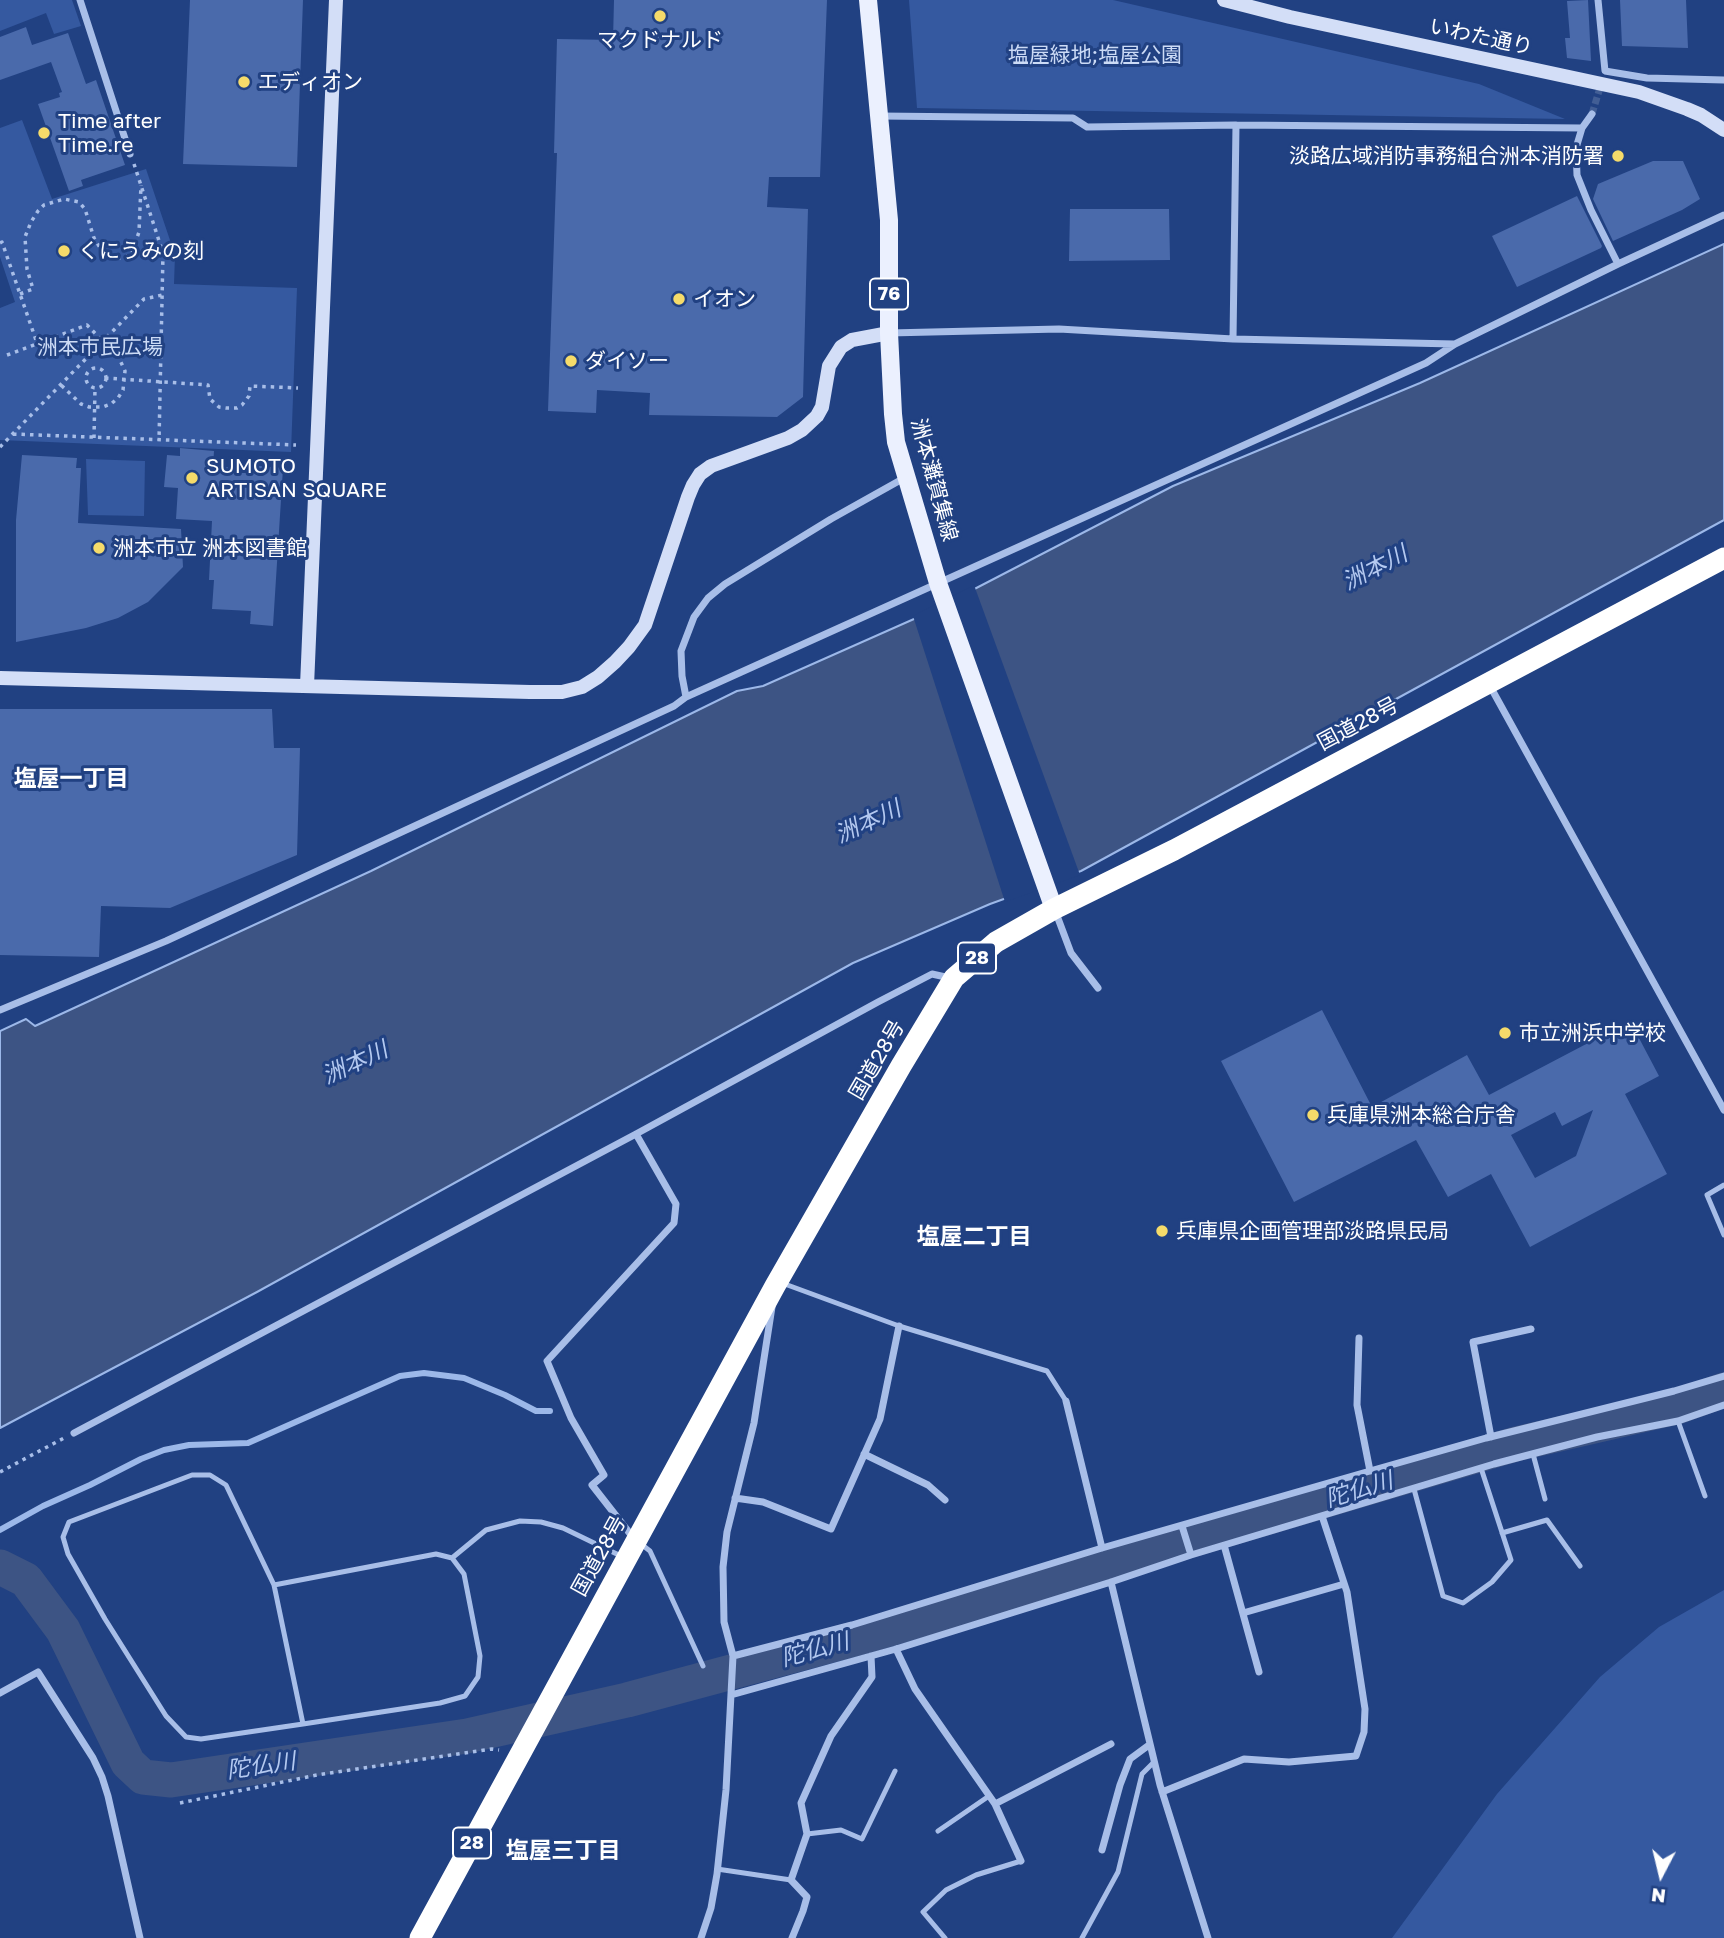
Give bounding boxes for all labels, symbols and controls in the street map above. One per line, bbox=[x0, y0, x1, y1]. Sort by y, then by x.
marker: マクドナルド bbox=[652, 8, 668, 24]
street label: いわた通り bbox=[1427, 14, 1535, 60]
place label: マクドナルド bbox=[597, 27, 723, 53]
park label: 塩屋緑地;塩屋公園 bbox=[1008, 42, 1182, 68]
place label: エディオン bbox=[258, 69, 363, 95]
marker: エディオン bbox=[236, 74, 252, 90]
place label: Time after Time.re bbox=[58, 108, 161, 158]
marker: Time after Time.re bbox=[36, 125, 52, 141]
place label: 淡路広域消防事務組合洲本消防署 bbox=[1289, 143, 1604, 169]
marker: 淡路広域消防事務組合洲本消防署 bbox=[1610, 148, 1626, 164]
place label: くにうみの刻 bbox=[78, 238, 204, 264]
marker: くにうみの刻 bbox=[56, 243, 72, 259]
road number: 76 bbox=[870, 278, 908, 310]
place label: イオン bbox=[693, 286, 756, 312]
marker: イオン bbox=[671, 291, 687, 307]
park label: 洲本市民広場 bbox=[37, 334, 163, 360]
place label: ダイソー bbox=[585, 348, 669, 374]
marker: ダイソー bbox=[563, 353, 579, 369]
street label: 洲本灘賀集線 bbox=[906, 416, 962, 544]
place label: SUMOTO ARTISAN SQUARE bbox=[206, 453, 387, 503]
marker: SUMOTO ARTISAN SQUARE bbox=[184, 470, 200, 486]
place label: 洲本市立 洲本図書館 bbox=[113, 535, 307, 561]
marker: 洲本市立 洲本図書館 bbox=[91, 540, 107, 556]
water label: 洲本川 bbox=[1338, 540, 1412, 596]
street label: 国道28号 bbox=[1313, 692, 1403, 756]
district label: 塩屋一丁目 bbox=[14, 765, 128, 793]
water label: 洲本川 bbox=[831, 795, 905, 849]
road number: 28 bbox=[958, 942, 996, 974]
street label: 国道28号 bbox=[844, 1016, 910, 1104]
place label: 市立洲浜中学校 bbox=[1519, 1020, 1666, 1046]
marker: 市立洲浜中学校 bbox=[1497, 1025, 1513, 1041]
water label: 洲本川 bbox=[318, 1036, 392, 1090]
place label: 兵庫県洲本総合庁舎 bbox=[1327, 1102, 1516, 1128]
marker: 兵庫県洲本総合庁舎 bbox=[1305, 1107, 1321, 1123]
place label: 兵庫県企画管理部淡路県民局 bbox=[1176, 1218, 1449, 1244]
district label: 塩屋二丁目 bbox=[917, 1223, 1031, 1251]
marker: 兵庫県企画管理部淡路県民局 bbox=[1154, 1223, 1170, 1239]
water label: 陀仏川 bbox=[1322, 1467, 1396, 1513]
street label: 国道28号 bbox=[567, 1511, 631, 1601]
water label: 陀仏川 bbox=[778, 1628, 852, 1672]
water label: 陀仏川 bbox=[225, 1748, 297, 1784]
road number: 28 bbox=[453, 1828, 491, 1858]
district label: 塩屋三丁目 bbox=[506, 1837, 620, 1865]
north arrow bbox=[1626, 1840, 1696, 1910]
text: N bbox=[1650, 1884, 1667, 1909]

